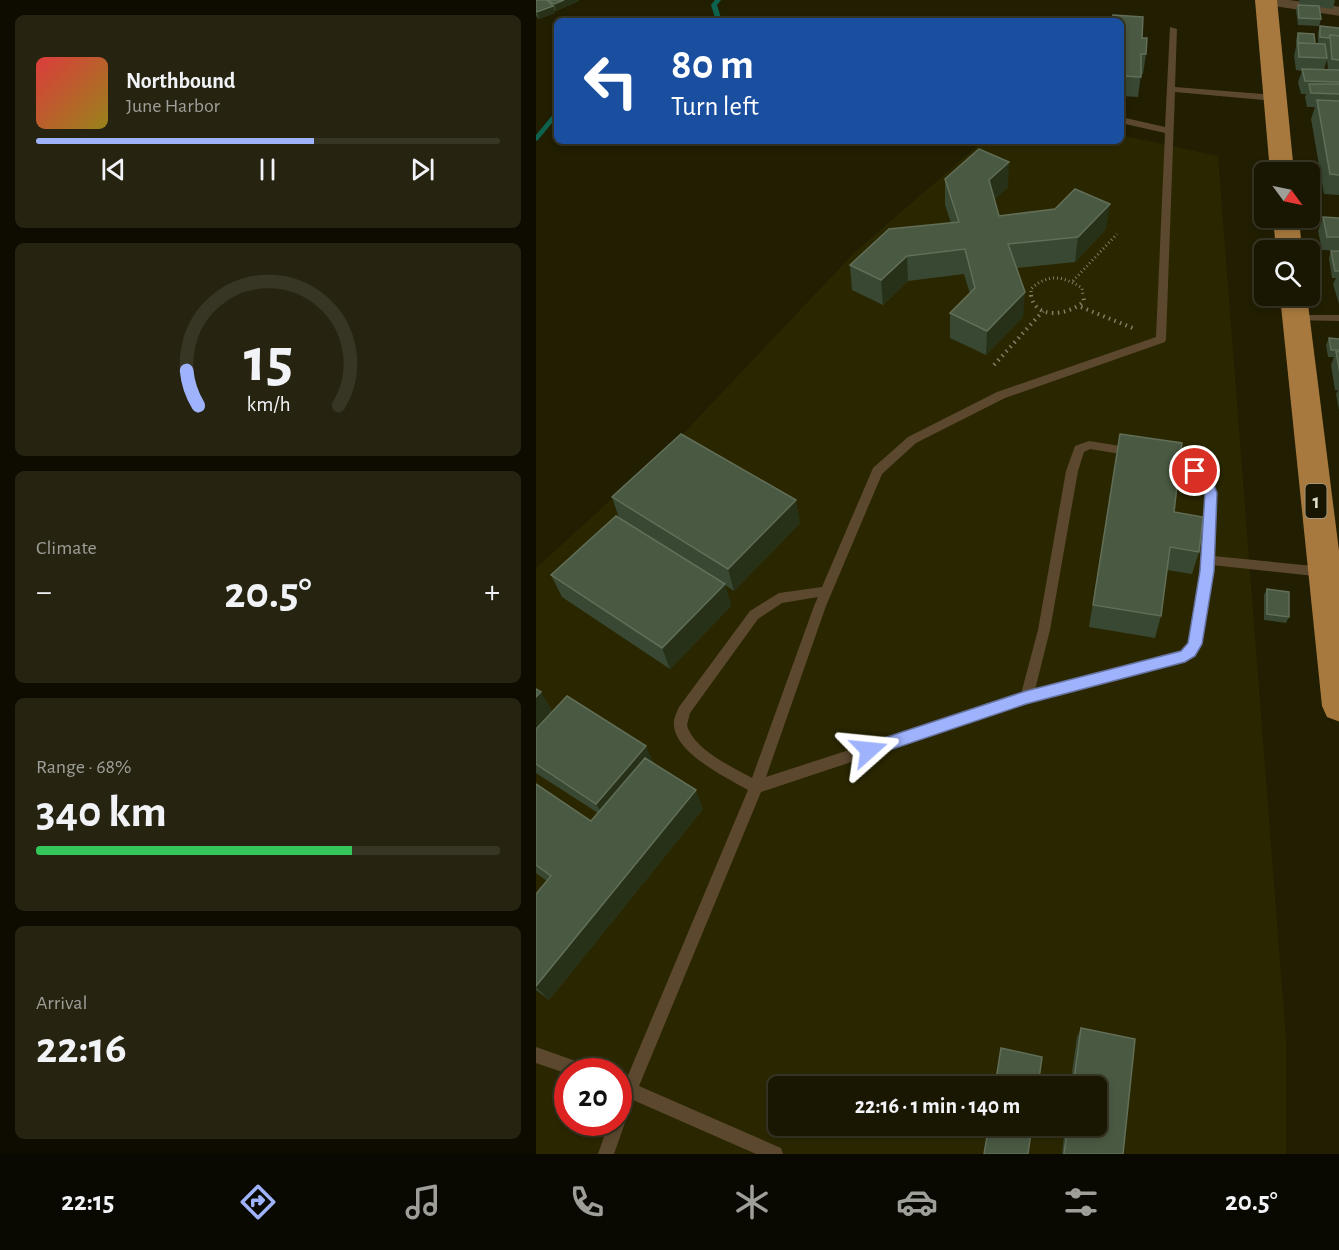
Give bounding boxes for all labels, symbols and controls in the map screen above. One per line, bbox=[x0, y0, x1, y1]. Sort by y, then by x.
icon: left bbox=[572, 42, 650, 120]
text: 80 m bbox=[671, 44, 754, 86]
text: Northbound bbox=[126, 70, 235, 92]
text: Turn left bbox=[671, 93, 759, 120]
text: June Harbor bbox=[126, 96, 220, 116]
icon: previous bbox=[97, 153, 130, 186]
icon: pause bbox=[251, 153, 284, 186]
icon: next bbox=[406, 153, 439, 186]
north arrow bbox=[1254, 162, 1320, 228]
map controls bbox=[1254, 162, 1320, 306]
button: search bbox=[1254, 240, 1320, 306]
text: 15 bbox=[243, 330, 293, 392]
text: km/h bbox=[246, 395, 290, 416]
pin bbox=[1169, 445, 1220, 496]
icon: arrive bbox=[1178, 454, 1211, 487]
road number: 1 bbox=[1306, 484, 1326, 518]
text: Climate bbox=[36, 538, 97, 558]
text: 20.5° bbox=[224, 571, 312, 616]
text: − bbox=[36, 576, 52, 609]
text: + bbox=[484, 576, 500, 609]
position arrow bbox=[837, 718, 901, 782]
text: Range · 68% bbox=[36, 757, 132, 777]
text: 340 km bbox=[36, 790, 167, 835]
text: Arrival bbox=[36, 993, 87, 1013]
text: 22:16 bbox=[36, 1026, 127, 1071]
speed limit sign: 20 bbox=[554, 1058, 632, 1136]
text: 22:16 · 1 min · 140 m bbox=[855, 1095, 1020, 1117]
icon: directions bbox=[237, 1181, 279, 1223]
icon: music bbox=[402, 1181, 444, 1223]
icon: phone bbox=[566, 1181, 608, 1223]
icon: climate bbox=[731, 1181, 773, 1223]
icon: car bbox=[896, 1181, 938, 1223]
icon: filters bbox=[1060, 1181, 1102, 1223]
text: 22:15 bbox=[61, 1188, 114, 1215]
text: 20.5° bbox=[1225, 1188, 1278, 1215]

